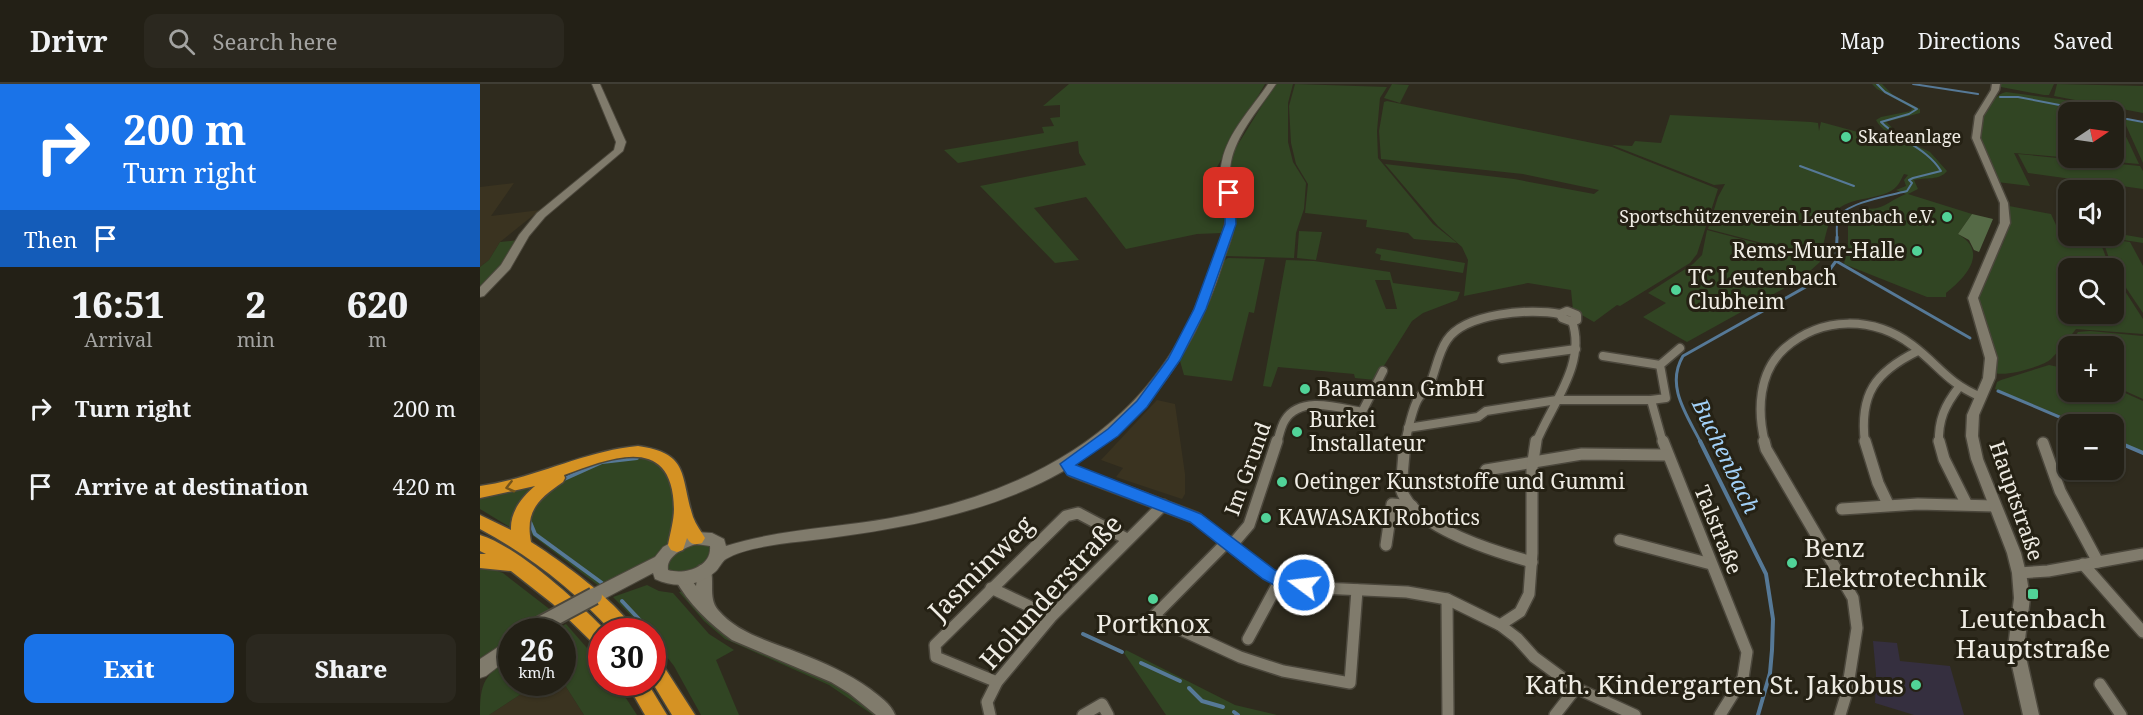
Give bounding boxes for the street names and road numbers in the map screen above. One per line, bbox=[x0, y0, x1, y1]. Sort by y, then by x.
street label: Im Grund bbox=[1217, 418, 1277, 519]
street label: Hauptstraße bbox=[1983, 437, 2051, 564]
street label: Talstraße bbox=[1688, 481, 1749, 578]
street label: Holunderstraße bbox=[971, 506, 1130, 677]
street label: Jasminweg bbox=[919, 507, 1041, 629]

